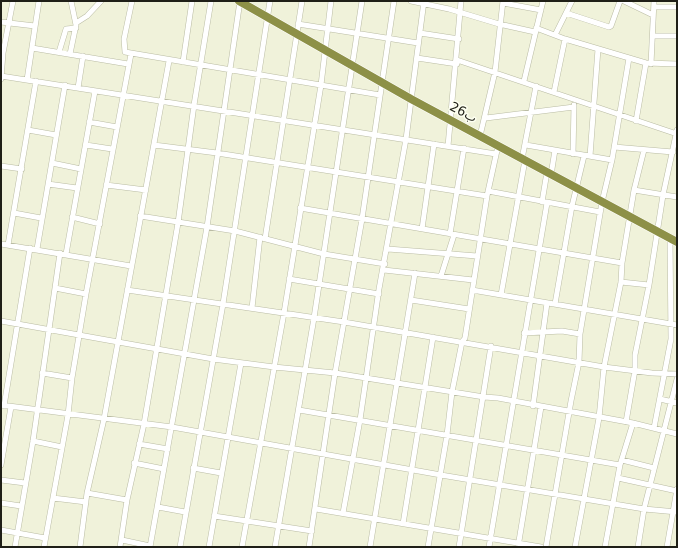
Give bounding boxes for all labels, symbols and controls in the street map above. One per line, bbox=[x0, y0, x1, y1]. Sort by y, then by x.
street label: 26ب bbox=[447, 99, 479, 127]

